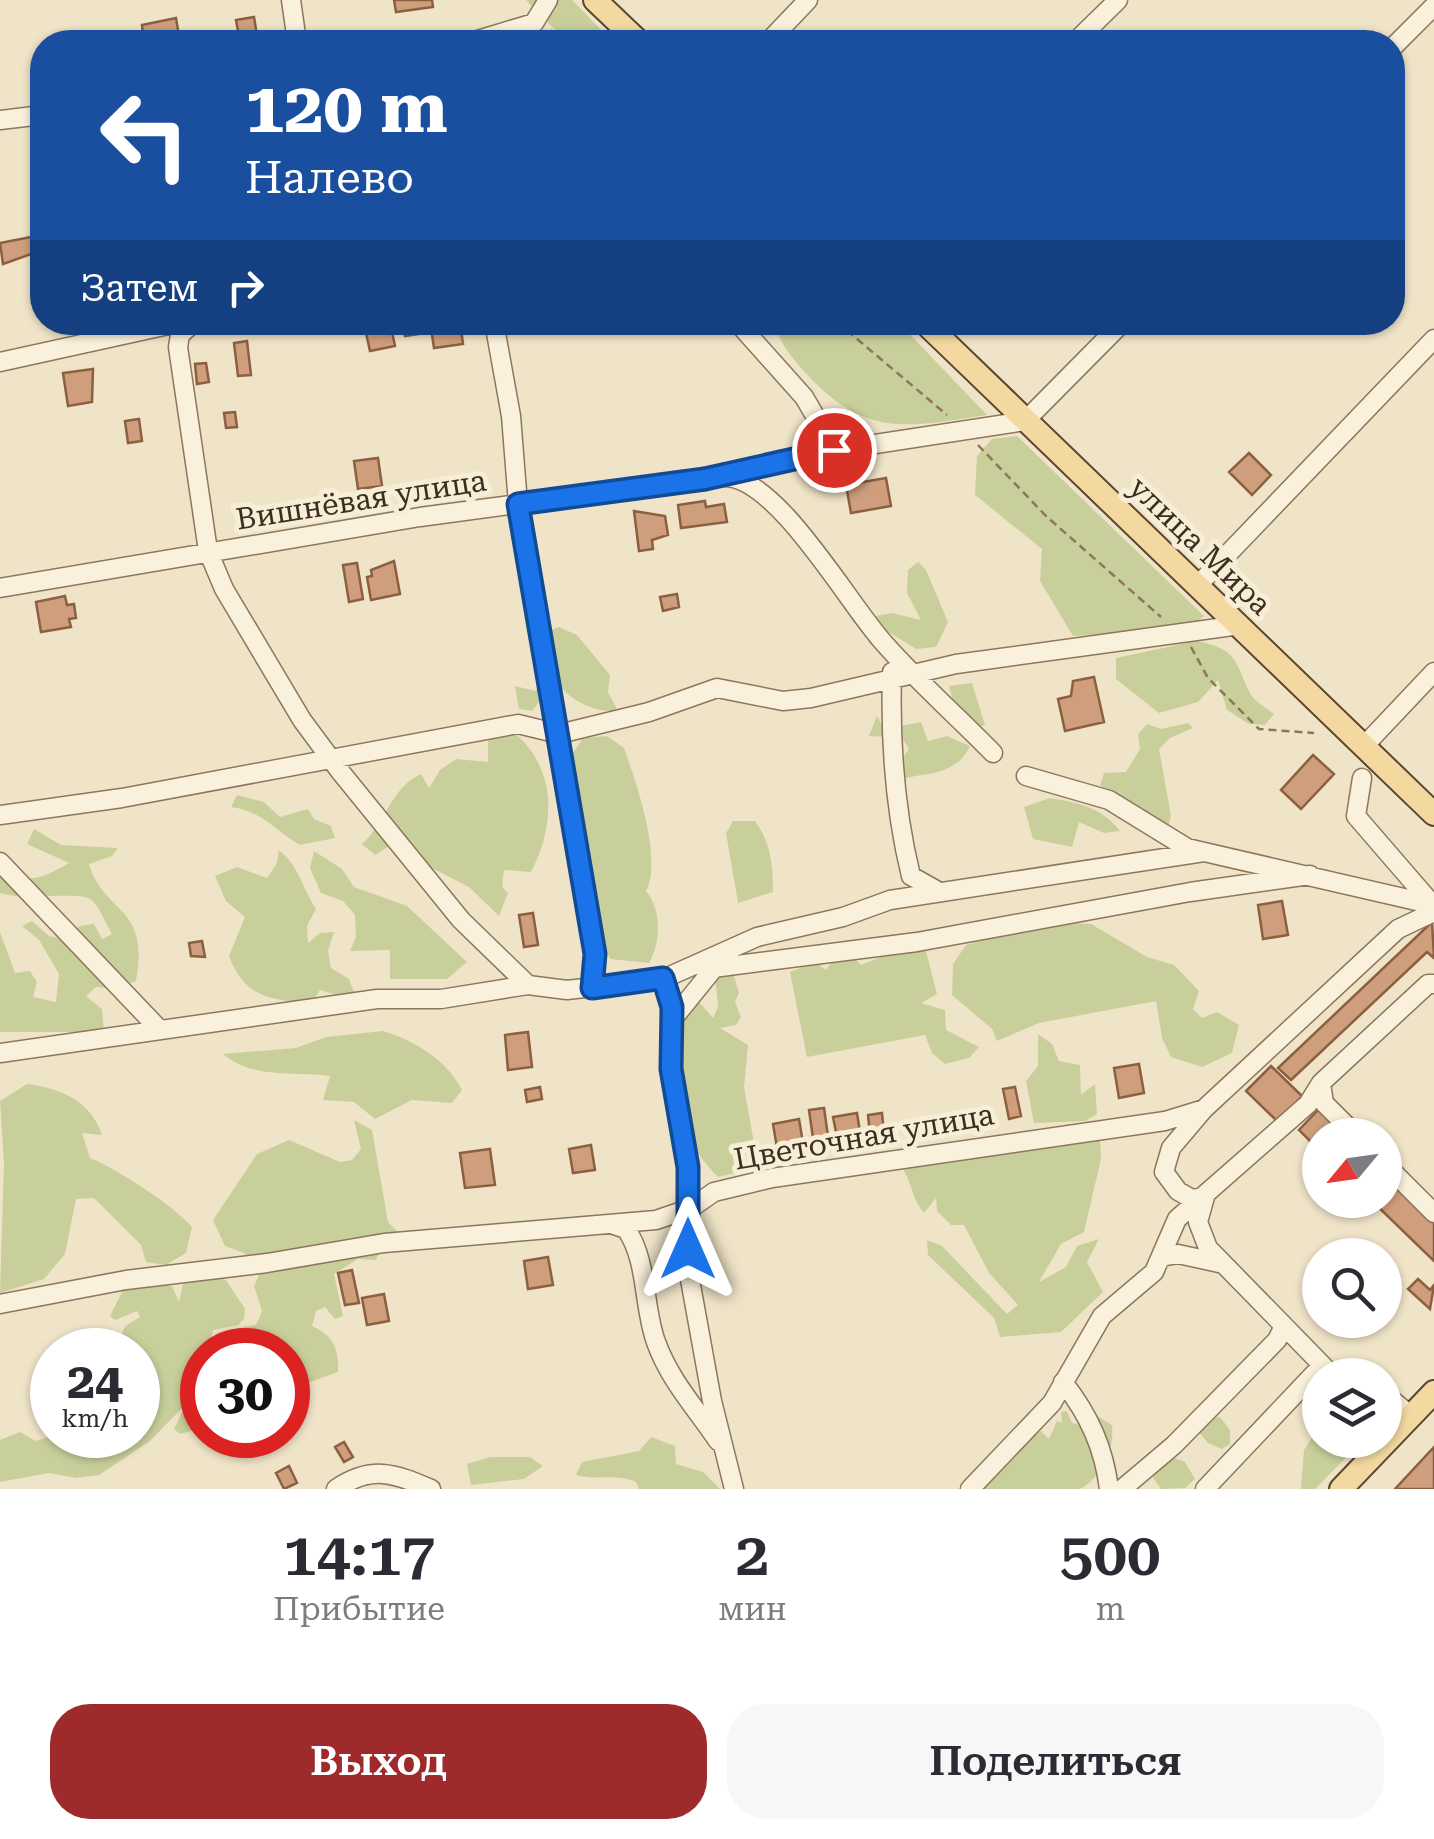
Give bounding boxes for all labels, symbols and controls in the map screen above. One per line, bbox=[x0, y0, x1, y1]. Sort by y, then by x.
text: 120 m bbox=[245, 67, 448, 149]
icon: left bbox=[80, 70, 210, 200]
text: Налево bbox=[245, 151, 414, 204]
icon: right bbox=[218, 260, 273, 315]
text: Затем bbox=[80, 266, 198, 310]
pin bbox=[792, 408, 877, 493]
icon: arrive bbox=[807, 423, 862, 478]
street label: Вишнёвая улица bbox=[233, 462, 489, 537]
street label: улица Мира bbox=[1122, 469, 1278, 622]
street label: Цветочная улица bbox=[731, 1096, 997, 1177]
north arrow bbox=[1302, 1118, 1402, 1218]
map controls bbox=[1302, 1118, 1402, 1458]
position arrow bbox=[636, 1197, 740, 1301]
button: search bbox=[1302, 1238, 1402, 1338]
speed limit sign: 30 bbox=[180, 1328, 310, 1458]
text: 24 bbox=[67, 1352, 123, 1410]
button: layers bbox=[1302, 1358, 1402, 1458]
text: km/h bbox=[62, 1404, 128, 1433]
text: 14:17 bbox=[283, 1519, 435, 1590]
text: 2 bbox=[736, 1519, 769, 1590]
text: 500 bbox=[1060, 1519, 1161, 1590]
text: Прибытие bbox=[273, 1590, 445, 1628]
text: мин bbox=[718, 1590, 786, 1628]
text: m bbox=[1096, 1590, 1125, 1628]
button: Выход bbox=[50, 1704, 707, 1819]
button: Поделиться bbox=[727, 1704, 1384, 1819]

